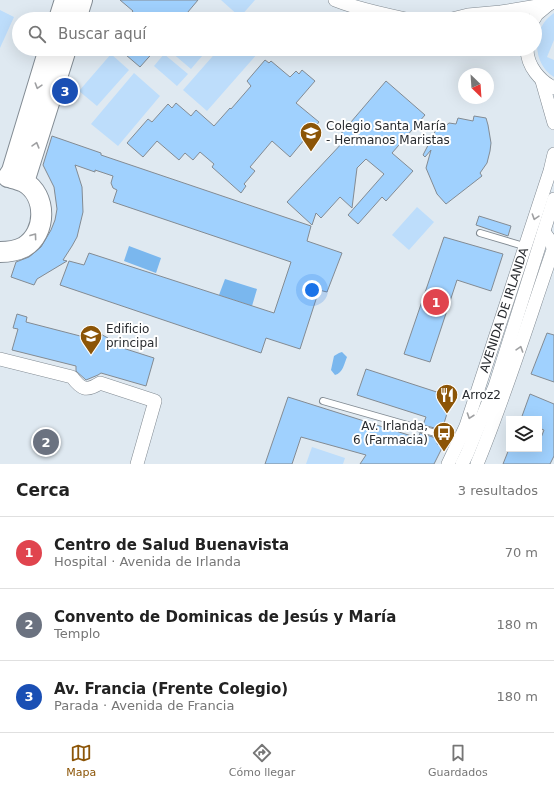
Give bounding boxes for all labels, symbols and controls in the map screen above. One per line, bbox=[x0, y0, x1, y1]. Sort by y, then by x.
search box bbox=[12, 12, 542, 56]
icon: search bbox=[26, 23, 48, 45]
text: Buscar aquí bbox=[58, 25, 146, 43]
north arrow bbox=[458, 68, 494, 104]
pin: 3 bbox=[52, 76, 78, 106]
one-way arrow bbox=[34, 83, 43, 90]
place label: Colegio Santa María - Hermanos Maristas bbox=[326, 119, 450, 147]
school or university icon: Colegio Santa María - Hermanos Maristas bbox=[298, 120, 324, 153]
one-way arrow bbox=[31, 142, 40, 149]
one-way arrow bbox=[531, 214, 540, 221]
one-way arrow bbox=[29, 233, 37, 240]
street label: AVENIDA DE IRLANDA bbox=[477, 245, 532, 375]
your location bbox=[302, 280, 322, 300]
pin: 1 bbox=[423, 287, 449, 317]
place label: Edificio principal bbox=[106, 322, 158, 350]
school or university icon: Edificio principal bbox=[78, 323, 104, 356]
one-way arrow bbox=[515, 345, 524, 352]
restaurant icon: Arroz2 bbox=[434, 382, 460, 415]
place label: Arroz2 bbox=[462, 388, 501, 402]
one-way arrow bbox=[466, 413, 474, 420]
map controls bbox=[506, 416, 542, 452]
button: layers bbox=[506, 416, 542, 452]
place label: Av. Irlanda, 6 (Farmacia) bbox=[353, 419, 428, 447]
bus stop icon: Av. Irlanda, 6 (Farmacia) bbox=[431, 420, 457, 453]
pin: 2 bbox=[33, 427, 59, 457]
text: Cerca bbox=[16, 480, 70, 500]
text: 3 resultados bbox=[458, 483, 538, 498]
text: Centro de Salud Buenavista bbox=[54, 536, 289, 554]
text: 1 bbox=[24, 545, 34, 560]
text: 70 m bbox=[505, 545, 538, 560]
text: Hospital · Avenida de Irlanda bbox=[54, 554, 241, 569]
text: Convento de Dominicas de Jesús y María bbox=[54, 608, 396, 626]
text: 2 bbox=[24, 617, 34, 632]
text: 180 m bbox=[496, 617, 538, 632]
text: Templo bbox=[54, 626, 100, 641]
text: Av. Francia (Frente Colegio) bbox=[54, 680, 288, 698]
text: 3 bbox=[24, 689, 34, 704]
text: 180 m bbox=[496, 689, 538, 704]
text: Parada · Avenida de Francia bbox=[54, 698, 234, 713]
tab: Mapa bbox=[66, 742, 96, 779]
tab: Cómo llegar bbox=[229, 742, 295, 779]
tab: Guardados bbox=[428, 742, 488, 779]

